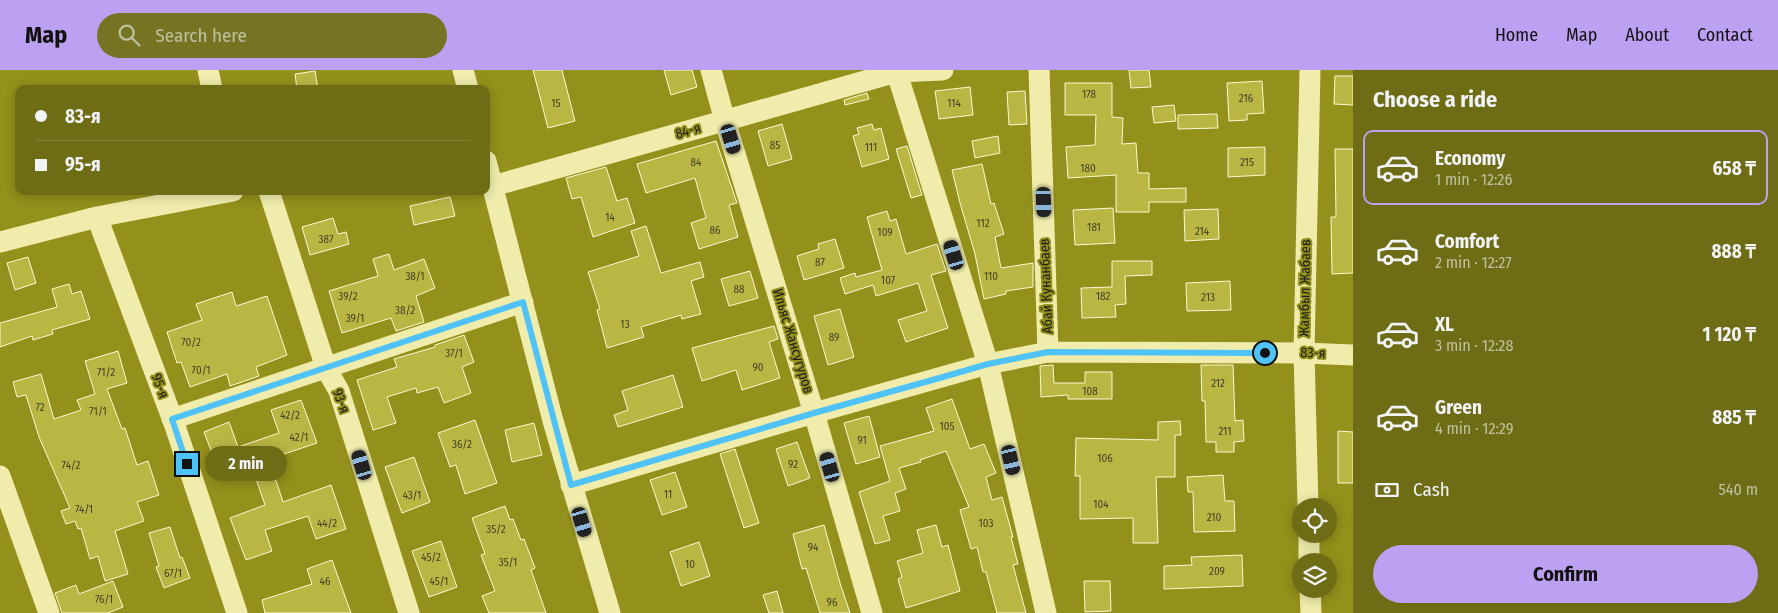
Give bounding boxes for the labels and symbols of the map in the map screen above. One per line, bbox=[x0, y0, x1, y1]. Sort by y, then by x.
house number: 178 bbox=[1082, 88, 1097, 101]
house number: 216 bbox=[1239, 92, 1254, 105]
house number: 15 bbox=[551, 97, 561, 110]
house number: 114 bbox=[947, 97, 962, 110]
street label: 84-я bbox=[673, 119, 703, 143]
car bbox=[719, 122, 742, 156]
house number: 85 bbox=[770, 139, 780, 152]
house number: 111 bbox=[865, 141, 877, 154]
house number: 84 bbox=[691, 156, 702, 169]
house number: 215 bbox=[1240, 156, 1254, 169]
house number: 180 bbox=[1080, 162, 1096, 175]
car bbox=[1035, 187, 1052, 217]
house number: 14 bbox=[605, 211, 615, 224]
house number: 112 bbox=[976, 217, 990, 230]
house number: 181 bbox=[1087, 221, 1101, 234]
house number: 86 bbox=[710, 224, 721, 237]
house number: 214 bbox=[1195, 225, 1210, 238]
house number: 109 bbox=[877, 226, 893, 239]
house number: 387 bbox=[319, 233, 334, 246]
car bbox=[942, 238, 965, 272]
street label: Абай Кунанбаев bbox=[1036, 238, 1056, 334]
street label: Жамбыл Жабаев bbox=[1296, 239, 1314, 337]
house number: 87 bbox=[815, 256, 825, 269]
house number: 38/1 bbox=[405, 270, 425, 283]
house number: 110 bbox=[984, 270, 998, 283]
house number: 107 bbox=[881, 274, 896, 287]
house number: 88 bbox=[734, 283, 745, 296]
street label: Ильяс Жансугуров bbox=[769, 287, 817, 395]
house number: 39/2 bbox=[338, 290, 358, 303]
house number: 182 bbox=[1096, 290, 1110, 303]
house number: 213 bbox=[1201, 291, 1215, 304]
house number: 38/2 bbox=[395, 304, 415, 317]
house number: 39/1 bbox=[346, 312, 364, 325]
house number: 13 bbox=[620, 318, 630, 331]
house number: 89 bbox=[829, 331, 839, 344]
house number: 70/2 bbox=[181, 336, 201, 349]
route start bbox=[1254, 342, 1276, 364]
street label: 83-я bbox=[1300, 344, 1326, 362]
house number: 37/1 bbox=[445, 347, 463, 360]
house number: 90 bbox=[752, 361, 764, 374]
house number: 70/1 bbox=[192, 364, 210, 377]
house number: 71/2 bbox=[97, 366, 115, 379]
street label: 95-я bbox=[148, 371, 172, 401]
house number: 212 bbox=[1211, 377, 1225, 390]
house number: 108 bbox=[1082, 385, 1098, 398]
street label: 93-я bbox=[329, 386, 353, 416]
house number: 72 bbox=[35, 401, 45, 414]
house number: 71/1 bbox=[89, 405, 107, 418]
house number: 42/2 bbox=[280, 409, 300, 422]
house number: 105 bbox=[939, 420, 955, 433]
house number: 211 bbox=[1218, 425, 1232, 438]
house number: 42/1 bbox=[290, 431, 308, 444]
house number: 91 bbox=[857, 434, 867, 447]
house number: 36/2 bbox=[452, 438, 472, 451]
car bbox=[1000, 444, 1021, 476]
callout: 2 min bbox=[204, 446, 287, 482]
car bbox=[350, 448, 373, 482]
car bbox=[818, 451, 841, 483]
house number: 106 bbox=[1097, 452, 1113, 465]
route end bbox=[176, 453, 198, 475]
house number: 92 bbox=[788, 458, 798, 471]
house number: 74/2 bbox=[62, 459, 81, 472]
house number: 11 bbox=[664, 488, 672, 501]
house number: 43/1 bbox=[403, 489, 421, 502]
house number: 104 bbox=[1093, 498, 1109, 511]
house number: 74/1 bbox=[75, 503, 93, 516]
car bbox=[570, 505, 593, 539]
house number: 210 bbox=[1207, 511, 1222, 524]
house number: 44/2 bbox=[317, 517, 337, 530]
house number: 103 bbox=[979, 517, 993, 530]
house number: 35/2 bbox=[486, 523, 506, 536]
house number: 94 bbox=[808, 541, 819, 554]
house number: 45/2 bbox=[421, 551, 441, 564]
house number: 35/1 bbox=[499, 556, 517, 569]
house number: 10 bbox=[685, 558, 695, 571]
house number: 209 bbox=[1209, 565, 1225, 578]
house number: 67/1 bbox=[164, 567, 182, 580]
house number: 46 bbox=[320, 575, 331, 588]
house number: 45/1 bbox=[430, 575, 448, 588]
house number: 76/1 bbox=[95, 593, 113, 606]
house number: 96 bbox=[827, 596, 838, 609]

